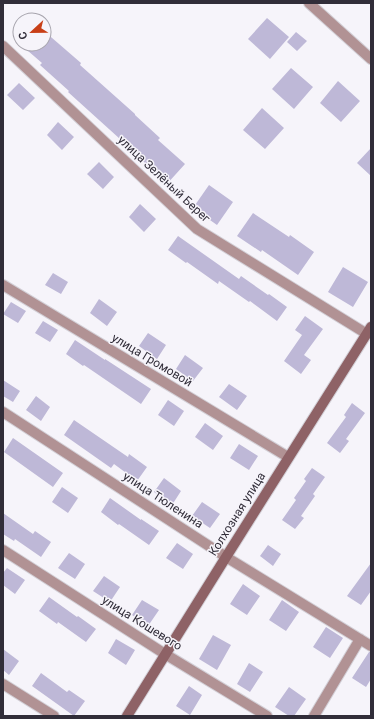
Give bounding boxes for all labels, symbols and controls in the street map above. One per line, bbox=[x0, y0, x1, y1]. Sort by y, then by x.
north arrow bbox=[12, 12, 52, 52]
text: С bbox=[16, 30, 31, 41]
street label: улица Зелёный Берег bbox=[115, 133, 213, 225]
street label: улица Громовой bbox=[109, 330, 195, 390]
street label: улица Тюленина bbox=[120, 469, 206, 531]
street label: Колхозная улица bbox=[206, 470, 268, 558]
street label: улица Кошевого bbox=[99, 593, 185, 653]

